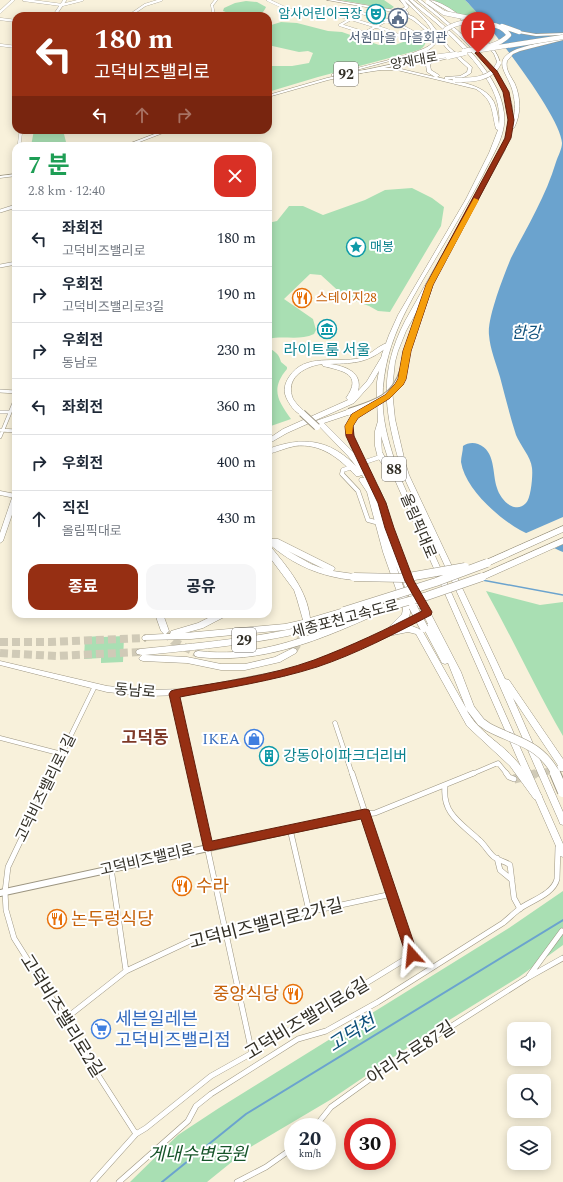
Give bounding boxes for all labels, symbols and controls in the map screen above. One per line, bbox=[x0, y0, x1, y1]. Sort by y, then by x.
theatre icon: 암사어린이극장 bbox=[365, 3, 387, 25]
place label: 암사어린이극장 bbox=[278, 4, 362, 24]
public building icon: 서원마을 마을회관 bbox=[387, 7, 409, 29]
pin bbox=[461, 12, 495, 53]
text: 180 m bbox=[94, 18, 173, 61]
icon: arrive bbox=[467, 18, 489, 40]
icon: left bbox=[28, 28, 80, 80]
place label: 서원마을 마을회관 bbox=[349, 28, 448, 48]
street label: 양재대로 bbox=[389, 47, 439, 75]
text: 고덕비즈밸리로 bbox=[94, 59, 210, 86]
road number: 92 bbox=[334, 62, 358, 86]
icon: left bbox=[89, 104, 111, 126]
icon: ahead bbox=[131, 104, 153, 126]
icon: right bbox=[173, 104, 195, 126]
text: 7 분 bbox=[28, 148, 70, 184]
button: close bbox=[214, 155, 256, 197]
text: 2.8 km · 12:40 bbox=[28, 181, 105, 201]
text: 좌회전 bbox=[62, 217, 103, 240]
text: 180 m bbox=[217, 227, 256, 250]
icon: left bbox=[28, 228, 50, 250]
place icon: 매봉 bbox=[345, 236, 367, 258]
place label: 매봉 bbox=[370, 237, 394, 257]
text: 고덕비즈밸리로 bbox=[62, 241, 146, 261]
text: 우회전 bbox=[62, 273, 103, 296]
text: 190 m bbox=[217, 283, 256, 306]
icon: right bbox=[28, 284, 50, 306]
restaurant icon: 스테이지28 bbox=[291, 287, 313, 309]
place label: 스테이지28 bbox=[316, 288, 377, 308]
text: 고덕비즈밸리로3길 bbox=[62, 297, 164, 317]
museum icon: 라이트룸 서울 bbox=[316, 318, 338, 340]
water label: 한강 bbox=[511, 321, 543, 345]
text: 우회전 bbox=[62, 329, 103, 352]
text: 230 m bbox=[217, 339, 256, 362]
place label: 라이트룸 서울 bbox=[284, 339, 370, 362]
icon: right bbox=[28, 340, 50, 362]
text: 동남로 bbox=[62, 353, 98, 373]
text: 360 m bbox=[217, 395, 256, 418]
icon: left bbox=[28, 396, 50, 418]
text: 좌회전 bbox=[62, 396, 103, 419]
text: 400 m bbox=[217, 451, 256, 474]
icon: right bbox=[28, 452, 50, 474]
text: 우회전 bbox=[62, 452, 103, 475]
road number: 88 bbox=[382, 457, 406, 481]
street label: 올림픽대로 bbox=[394, 490, 442, 562]
text: 직진 bbox=[62, 497, 90, 520]
text: 430 m bbox=[217, 507, 256, 530]
icon: ahead bbox=[28, 508, 50, 530]
text: 올림픽대로 bbox=[62, 521, 122, 541]
button: 종료 bbox=[28, 564, 138, 610]
button: 공유 bbox=[146, 564, 256, 610]
street label: 세종포천고속도로 bbox=[289, 594, 401, 644]
road number: 29 bbox=[232, 628, 256, 652]
street label: 동남로 bbox=[113, 678, 157, 704]
district label: 고덕동 bbox=[122, 725, 169, 751]
place label: IKEA bbox=[202, 728, 240, 751]
shop icon: IKEA bbox=[243, 728, 265, 750]
street label: 고덕비즈밸리로1길 bbox=[10, 730, 82, 846]
building icon: 강동아이파크더리버 bbox=[258, 745, 280, 767]
place label: 강동아이파크더리버 bbox=[283, 745, 407, 768]
street label: 고덕비즈밸리로 bbox=[97, 838, 197, 882]
place label: 수라 bbox=[196, 873, 230, 900]
restaurant icon: 수라 bbox=[171, 875, 193, 897]
street label: 고덕비즈밸리로2가길 bbox=[186, 892, 346, 956]
place label: 논두렁식당 bbox=[71, 906, 154, 933]
restaurant icon: 논두렁식당 bbox=[46, 908, 68, 930]
position arrow bbox=[391, 934, 433, 976]
street label: 고덕비즈밸리로2길 bbox=[13, 949, 111, 1083]
street label: 고덕비즈밸리로6길 bbox=[239, 971, 375, 1067]
place label: 중앙식당 bbox=[213, 981, 279, 1008]
restaurant icon: 중앙식당 bbox=[282, 983, 304, 1005]
place label: 세븐일레븐 고덕비즈밸리점 bbox=[115, 1006, 231, 1054]
water label: 고덕천 bbox=[322, 1007, 383, 1060]
street label: 아리수로87길 bbox=[361, 1014, 461, 1092]
supermarket icon: 세븐일레븐 고덕비즈밸리점 bbox=[90, 1018, 112, 1040]
map controls bbox=[507, 1022, 551, 1170]
button: sound bbox=[507, 1022, 551, 1066]
button: search bbox=[507, 1074, 551, 1118]
speed limit sign: 30 bbox=[344, 1118, 396, 1170]
text: 20 bbox=[299, 1124, 321, 1154]
button: layers bbox=[507, 1126, 551, 1170]
park label: 게내수변공원 bbox=[148, 1141, 249, 1168]
text: km/h bbox=[299, 1146, 321, 1162]

